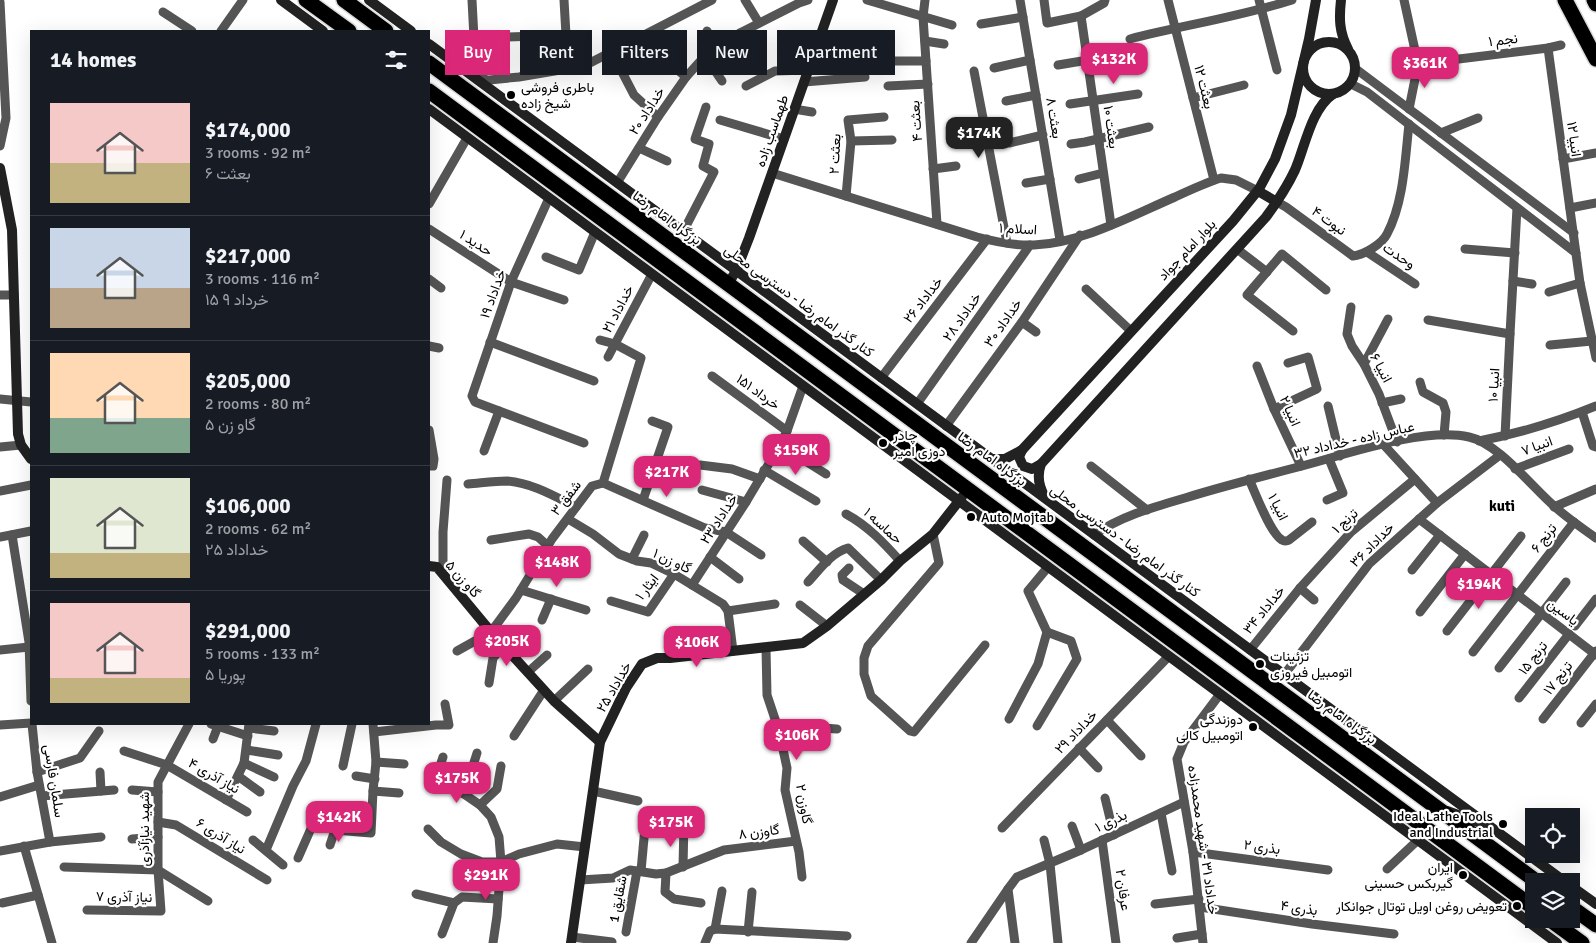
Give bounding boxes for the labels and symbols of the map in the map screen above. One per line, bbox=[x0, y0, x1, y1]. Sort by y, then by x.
street label: نجم ۱ bbox=[1487, 30, 1519, 50]
pin: $132K bbox=[1079, 42, 1149, 85]
pin: $361K bbox=[1390, 46, 1460, 89]
street label: بعثت ۱۲ bbox=[1190, 63, 1218, 111]
place label: باطری فروشی شیخ زاده bbox=[521, 79, 594, 114]
street label: خداداد ۲۰ bbox=[625, 84, 669, 138]
marker: باطری فروشی شیخ زاده bbox=[505, 89, 517, 101]
street label: طهماسب زاده bbox=[752, 93, 792, 169]
street label: بعثت ۸ bbox=[1042, 96, 1066, 140]
street label: بعثت ۴ bbox=[906, 100, 926, 142]
street label: بعثت ۱۰ bbox=[1100, 104, 1122, 150]
pin: $174K bbox=[944, 116, 1014, 159]
street label: انبیا ۱۲ bbox=[1563, 120, 1585, 158]
street label: بعثت ۲ bbox=[825, 133, 845, 175]
street label: بزرگراه امام رضا bbox=[629, 187, 705, 249]
street label: نبوت ۴ bbox=[1308, 203, 1350, 239]
street label: بلوار امام جواد bbox=[1154, 216, 1220, 284]
street label: اسلام ۱ bbox=[998, 220, 1038, 238]
street label: حدید ۱ bbox=[456, 226, 496, 260]
street label: وحدت bbox=[1380, 239, 1418, 273]
street label: کنار گذر امام رضا - دسترسی محلی bbox=[721, 241, 877, 361]
street label: خداداد ۱۹ bbox=[476, 267, 510, 321]
street label: خداداد ۲۶ bbox=[900, 274, 946, 326]
street label: خداداد ۲۱ bbox=[598, 282, 638, 336]
street label: خداداد ۲۸ bbox=[939, 289, 985, 345]
street label: خداداد ۳۰ bbox=[980, 296, 1026, 350]
street label: انبیا ۶ bbox=[1366, 350, 1396, 386]
street label: انبیا ۱۰ bbox=[1485, 368, 1503, 402]
street label: ۱۵خرداد ۱ bbox=[733, 370, 783, 414]
street label: انبیا ۲ bbox=[1276, 393, 1304, 429]
street label: عباس زاده - خداداد ۳۲ bbox=[1292, 418, 1416, 462]
place label: چادر دوزی امیر bbox=[892, 427, 946, 460]
street label: بزرگراه امام رضا bbox=[954, 428, 1030, 490]
street label: انبیا ۷ bbox=[1519, 433, 1555, 459]
pin: $159K bbox=[761, 434, 831, 476]
marker: چادر دوزی امیر bbox=[877, 437, 889, 449]
pin: $217K bbox=[632, 456, 702, 498]
street label: شفق ۳ bbox=[547, 477, 585, 519]
street label: کنار گذر امام رضا - دسترسی محلی bbox=[1047, 481, 1203, 601]
street label: خداداد ۲۳ bbox=[697, 491, 741, 547]
street label: انبیا ۱ bbox=[1264, 491, 1292, 523]
district label: kuti bbox=[1489, 497, 1515, 515]
street label: حماسه ۱ bbox=[860, 504, 906, 548]
street label: ترنج ۱ bbox=[1328, 505, 1363, 539]
place label: Auto Mojtab bbox=[981, 509, 1054, 526]
marker: Auto Mojtab bbox=[965, 511, 977, 523]
street label: خداداد ۳۶ bbox=[1346, 519, 1398, 571]
street label: ترنج ۶ bbox=[1527, 520, 1562, 557]
street label: گاو زن ۱ bbox=[650, 545, 694, 577]
pin: $148K bbox=[522, 546, 592, 588]
street label: گاو زن ۵ bbox=[442, 557, 484, 601]
pin: $194K bbox=[1444, 568, 1514, 610]
street label: ایثار ۱ bbox=[632, 570, 662, 604]
street label: خداداد ۳۴ bbox=[1239, 582, 1289, 638]
street label: یاسین bbox=[1544, 595, 1582, 629]
pin: $205K bbox=[472, 624, 542, 667]
pin: $106K bbox=[662, 626, 732, 668]
street label: ترنج ۱۵ bbox=[1515, 638, 1553, 679]
place label: تزئینات اتومبیل فیروزی bbox=[1270, 648, 1352, 681]
marker: تزئینات اتومبیل فیروزی bbox=[1254, 658, 1266, 670]
street label: ترنج ۱۷ bbox=[1540, 658, 1578, 699]
street label: خداداد ۲۵ bbox=[593, 659, 635, 715]
street label: بزرگراه امام رضا bbox=[1304, 686, 1380, 748]
street label: خداداد ۲۹ bbox=[1051, 707, 1101, 757]
place label: دوزندگی اتومبیل کالی bbox=[1176, 711, 1243, 744]
pin: $106K bbox=[762, 718, 832, 761]
marker: دوزندگی اتومبیل کالی bbox=[1247, 721, 1259, 733]
street label: سلمان فارسی bbox=[40, 743, 68, 819]
street label: نیاز آذری ۴ bbox=[185, 755, 243, 797]
pin: $175K bbox=[422, 762, 492, 804]
street label: خداداد ۳۱ - شهید محمدزاده bbox=[1184, 764, 1222, 916]
street label: گاوزن ۲ bbox=[792, 783, 816, 825]
street label: شهید نیازآذری bbox=[136, 792, 153, 866]
pin: $142K bbox=[304, 800, 374, 843]
pin: $175K bbox=[636, 806, 706, 848]
street label: بذری ۱ bbox=[1092, 806, 1130, 836]
place label: Ideal Lathe Tools and Industrial bbox=[1393, 808, 1493, 841]
street label: نیاز آذری ۶ bbox=[193, 814, 249, 858]
marker: Ideal Lathe Tools and Industrial bbox=[1497, 818, 1509, 830]
street label: گاوزن ۸ bbox=[737, 821, 781, 843]
street label: بذری ۲ bbox=[1243, 836, 1281, 858]
pin: $291K bbox=[451, 858, 521, 901]
place label: ایران گیربکس حسینی bbox=[1364, 859, 1453, 892]
street label: عرفان ۲ bbox=[1112, 868, 1134, 912]
marker: ایران گیربکس حسینی bbox=[1457, 869, 1469, 881]
street label: شقایق 1 bbox=[605, 874, 631, 924]
street label: نیاز آذری ۷ bbox=[96, 888, 152, 906]
street label: بذری ۴ bbox=[1279, 897, 1319, 919]
place label: تعویض روغن اویل توتال جوانکار bbox=[1335, 898, 1507, 916]
marker: تعویض روغن اویل توتال جوانکار bbox=[1511, 900, 1523, 912]

